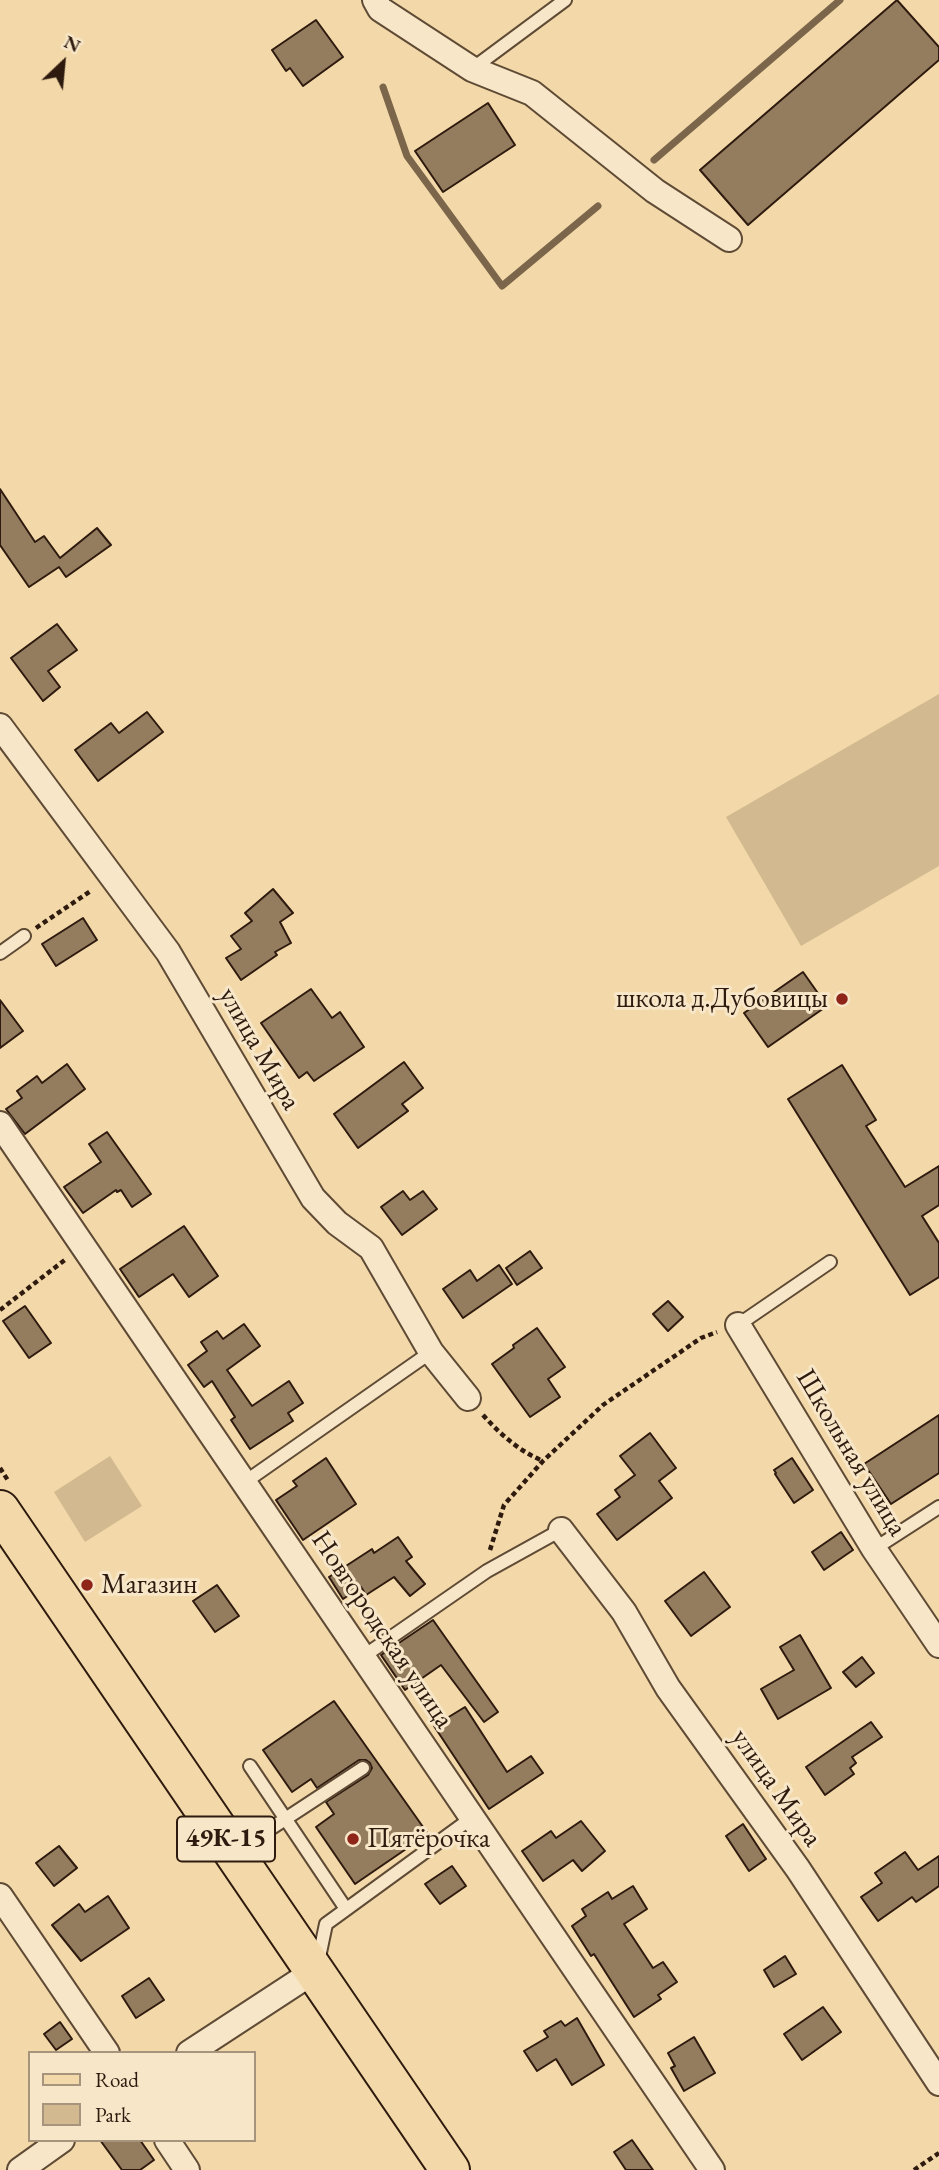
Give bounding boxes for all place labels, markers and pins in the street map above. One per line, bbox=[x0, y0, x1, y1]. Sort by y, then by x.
place label: школа д.Дубовицы bbox=[616, 982, 828, 1016]
marker: школа д.Дубовицы bbox=[834, 991, 850, 1007]
place label: Магазин bbox=[101, 1568, 198, 1602]
marker: Магазин bbox=[79, 1577, 95, 1593]
place label: Пятёрочка bbox=[367, 1822, 490, 1856]
marker: Пятёрочка bbox=[345, 1831, 361, 1847]

